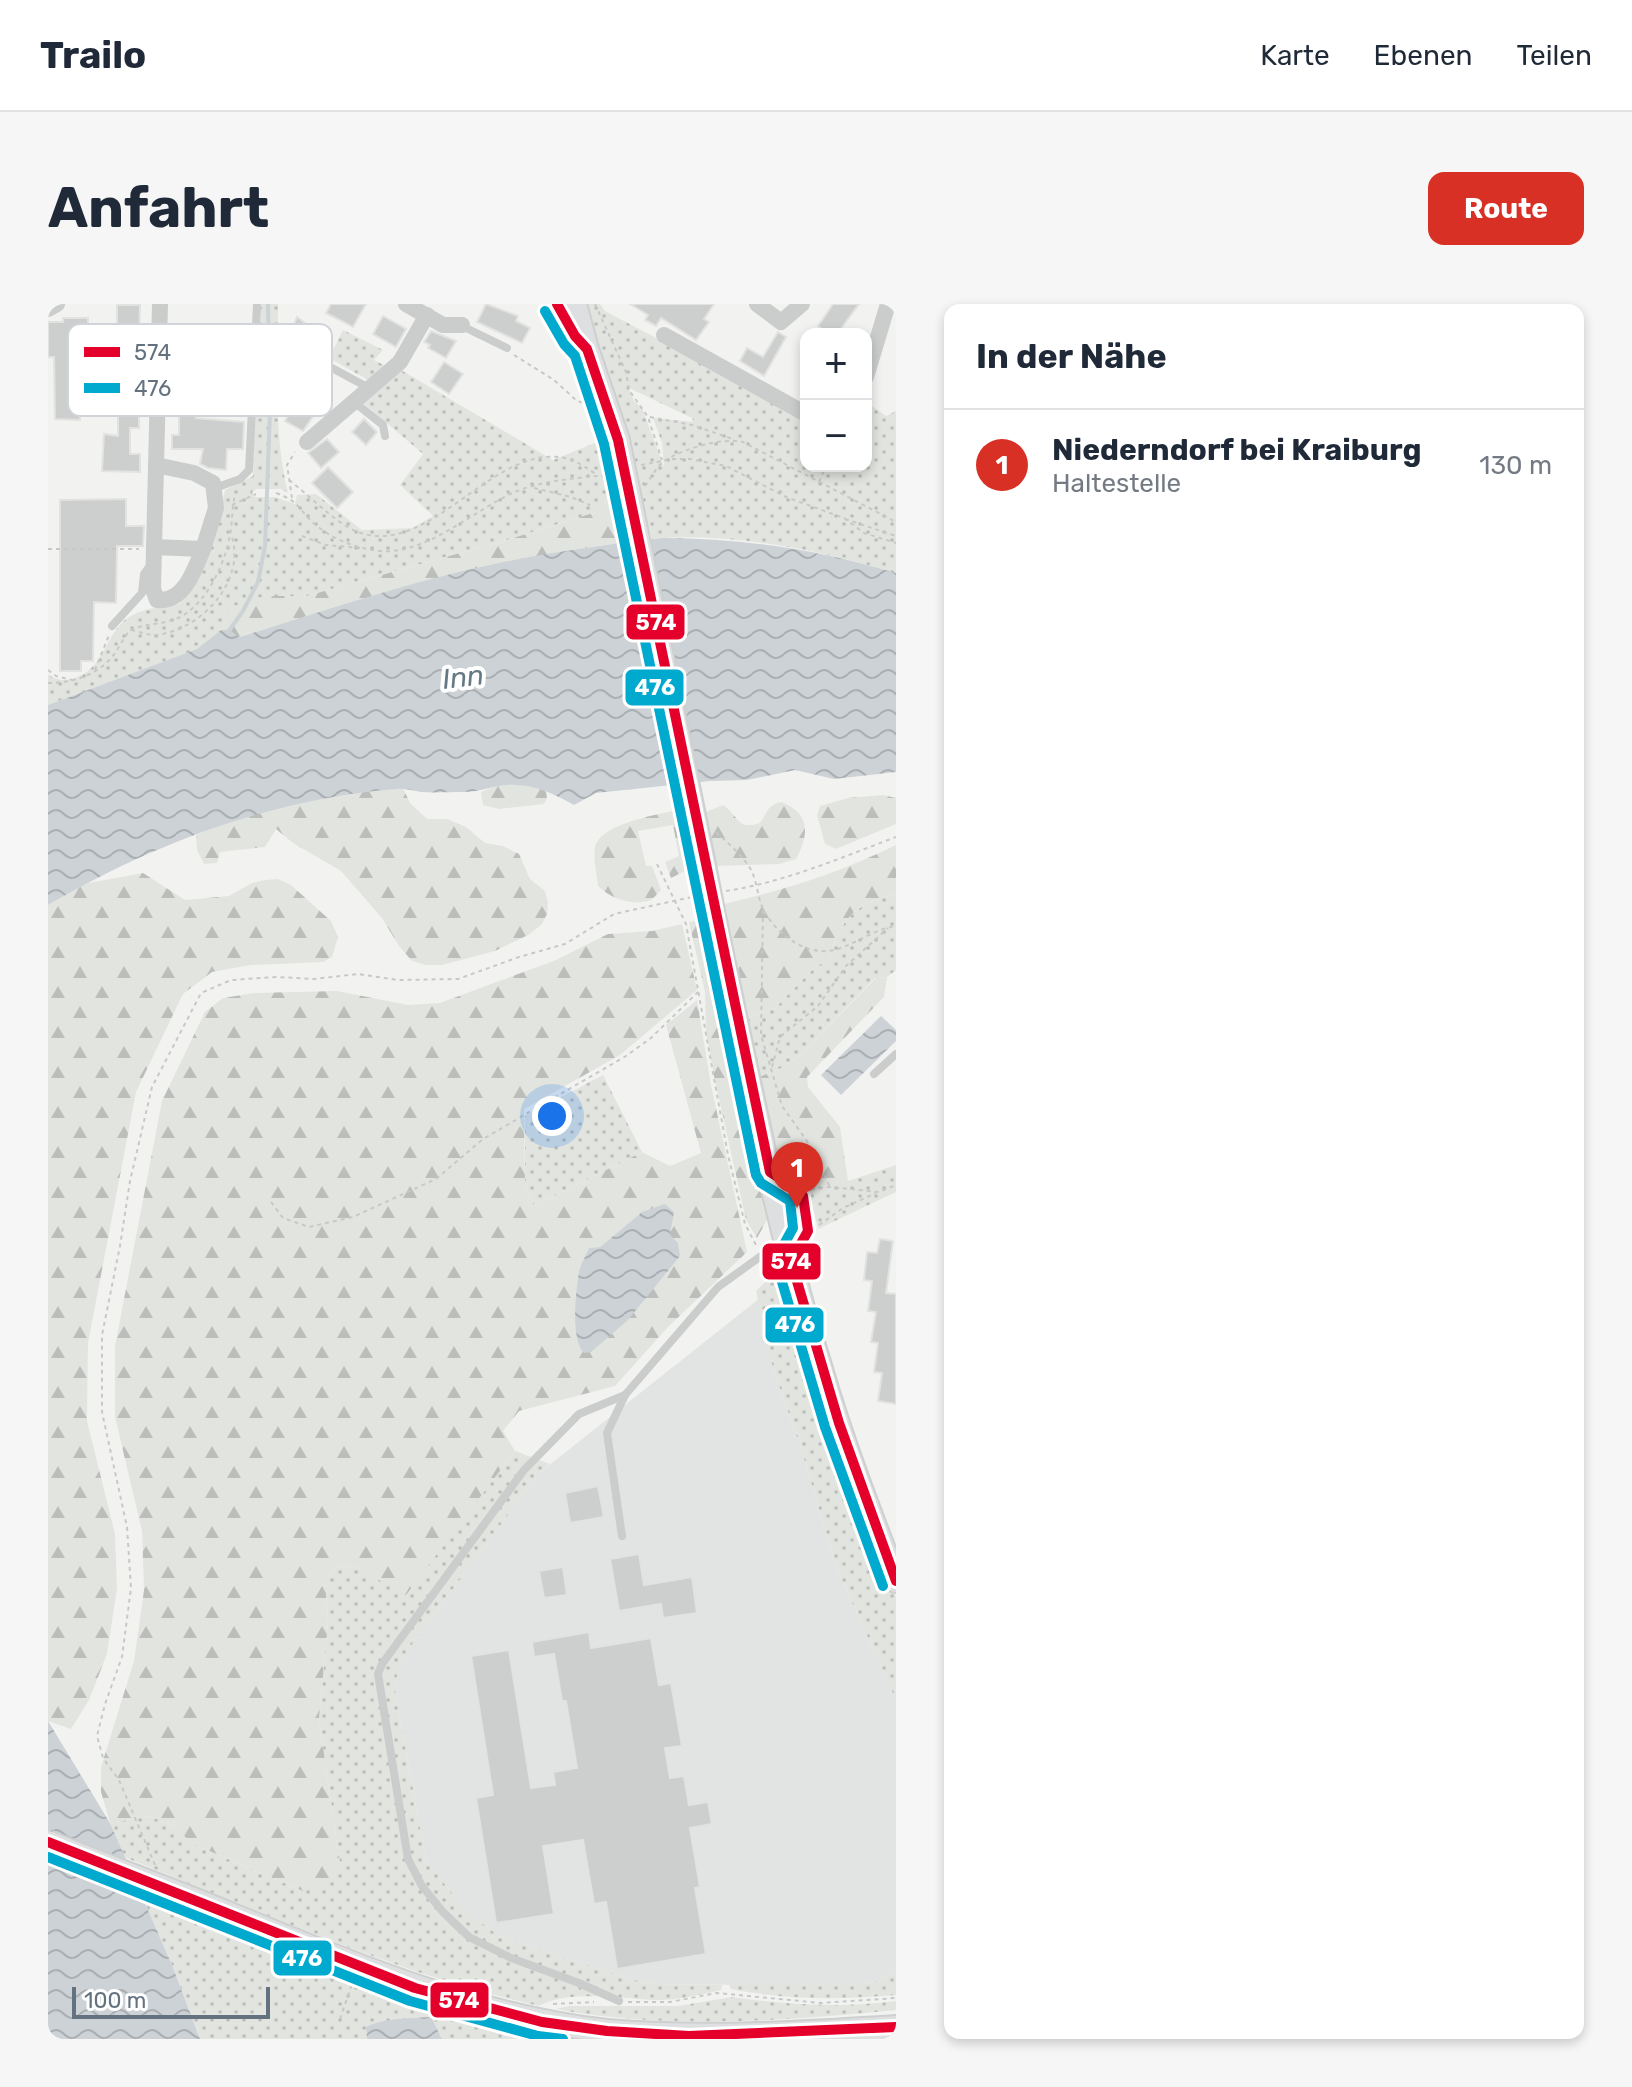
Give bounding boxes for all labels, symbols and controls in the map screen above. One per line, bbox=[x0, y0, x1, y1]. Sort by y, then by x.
text: Trailo bbox=[40, 32, 146, 78]
text: Karte bbox=[1260, 39, 1330, 72]
text: Ebenen bbox=[1374, 39, 1473, 72]
text: Teilen bbox=[1517, 39, 1592, 72]
button: Route bbox=[1428, 172, 1584, 245]
text: Anfahrt bbox=[48, 175, 269, 241]
legend bbox=[68, 324, 332, 416]
map controls bbox=[800, 328, 872, 472]
button: + bbox=[800, 328, 872, 400]
text: In der Nähe bbox=[976, 336, 1167, 377]
text: 574 bbox=[134, 339, 171, 366]
text: 476 bbox=[134, 375, 171, 402]
button: − bbox=[800, 400, 872, 472]
text: Niederndorf bei Kraiburg bbox=[1052, 432, 1422, 468]
text: 1 bbox=[996, 450, 1008, 481]
text: 130 m bbox=[1479, 450, 1552, 481]
text: Haltestelle bbox=[1052, 468, 1181, 499]
line badge: 574 bbox=[625, 603, 686, 641]
text: 574 bbox=[635, 609, 677, 636]
water label: Inn bbox=[440, 658, 486, 696]
line badge: 476 bbox=[624, 668, 685, 707]
text: 476 bbox=[635, 674, 675, 701]
your location bbox=[532, 1096, 572, 1136]
pin: 1 bbox=[771, 1142, 823, 1208]
line badge: 574 bbox=[761, 1242, 822, 1281]
text: 574 bbox=[770, 1248, 812, 1275]
line badge: 476 bbox=[764, 1306, 825, 1344]
text: 476 bbox=[775, 1311, 815, 1338]
line badge: 476 bbox=[272, 1939, 333, 1977]
text: 476 bbox=[282, 1945, 322, 1972]
line badge: 574 bbox=[429, 1981, 490, 2019]
scale bar bbox=[72, 1983, 270, 2019]
text: 100 m bbox=[84, 1987, 146, 2014]
text: 574 bbox=[438, 1987, 480, 2014]

